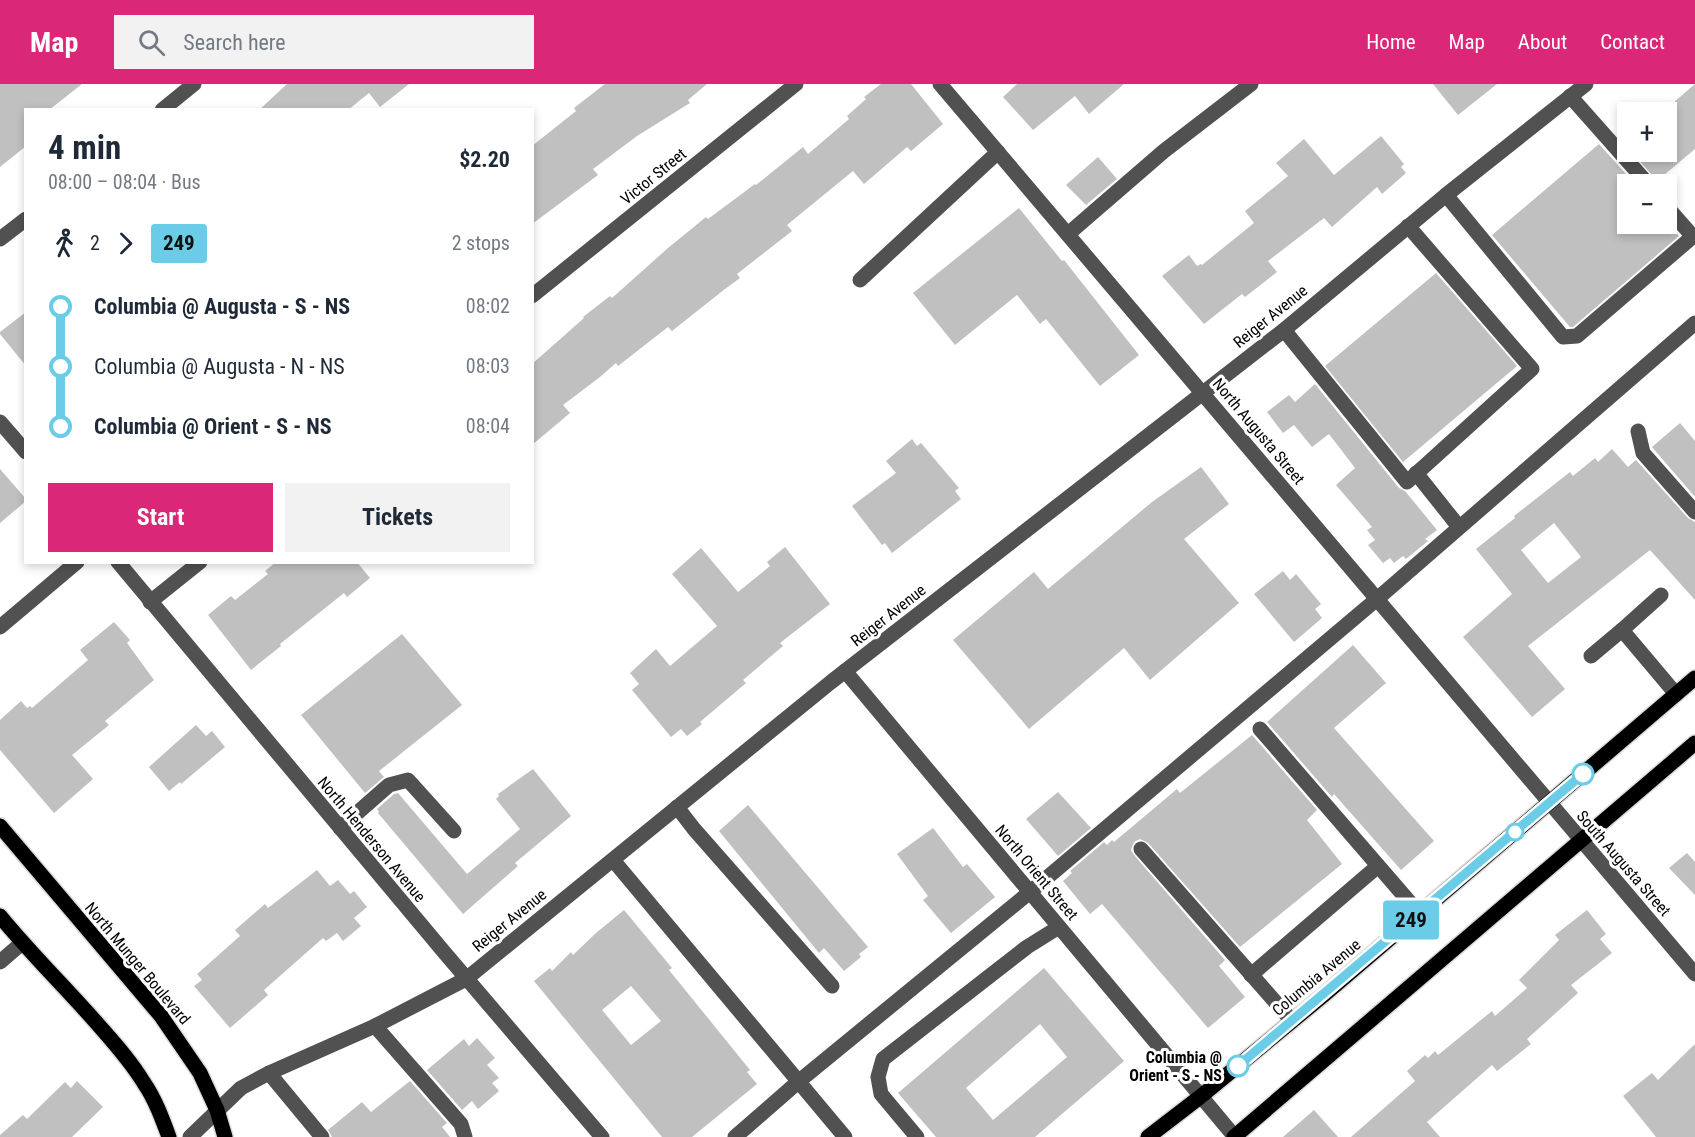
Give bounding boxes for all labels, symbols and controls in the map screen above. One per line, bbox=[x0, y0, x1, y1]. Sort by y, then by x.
search box bbox=[114, 15, 534, 69]
text: Map bbox=[30, 26, 78, 59]
icon: search bbox=[135, 26, 168, 59]
text: Search here bbox=[183, 30, 286, 55]
text: Home bbox=[1366, 30, 1416, 54]
text: Map bbox=[1449, 30, 1485, 54]
text: About bbox=[1518, 30, 1567, 54]
text: Contact bbox=[1600, 30, 1665, 54]
map controls bbox=[1617, 102, 1677, 234]
button: + bbox=[1617, 102, 1677, 162]
text: 4 min bbox=[48, 128, 121, 167]
street label: Victor Street bbox=[617, 144, 690, 209]
text: $2.20 bbox=[459, 147, 510, 172]
text: 08:00 – 08:04 · Bus bbox=[48, 170, 201, 194]
button: − bbox=[1617, 174, 1677, 234]
icon: walk bbox=[48, 227, 81, 260]
icon: forward bbox=[109, 227, 142, 260]
text: 2 bbox=[90, 231, 100, 255]
text: 249 bbox=[163, 231, 195, 255]
text: 2 stops bbox=[452, 231, 510, 255]
street label: Reiger Avenue bbox=[1229, 281, 1311, 352]
text: Columbia @ Augusta - S - NS bbox=[94, 294, 350, 319]
text: 08:02 bbox=[466, 294, 510, 318]
text: Columbia @ Augusta - N - NS bbox=[94, 354, 345, 379]
text: 08:03 bbox=[466, 354, 510, 378]
street label: North Augusta Street bbox=[1209, 374, 1309, 488]
text: Columbia @ Orient - S - NS bbox=[94, 414, 332, 439]
text: 08:04 bbox=[466, 414, 510, 438]
button: Start bbox=[48, 483, 273, 552]
button: Tickets bbox=[285, 483, 510, 552]
street label: Reiger Avenue bbox=[847, 580, 929, 650]
unlabelled marker bbox=[1572, 763, 1594, 785]
street label: North Henderson Avenue bbox=[314, 773, 430, 906]
street label: South Augusta Street bbox=[1573, 807, 1675, 920]
street label: North Orient Street bbox=[991, 821, 1082, 924]
unlabelled marker bbox=[1506, 823, 1524, 841]
street label: Reiger Avenue bbox=[468, 885, 550, 956]
street label: North Munger Boulevard bbox=[81, 898, 194, 1028]
line badge: 249 bbox=[1376, 900, 1446, 940]
text: 249 bbox=[1395, 908, 1427, 932]
street label: Columbia Avenue bbox=[1268, 935, 1364, 1020]
place label: Columbia @ Orient - S - NS bbox=[1129, 1048, 1222, 1085]
marker: Columbia @ Orient - S - NS bbox=[1227, 1055, 1249, 1077]

